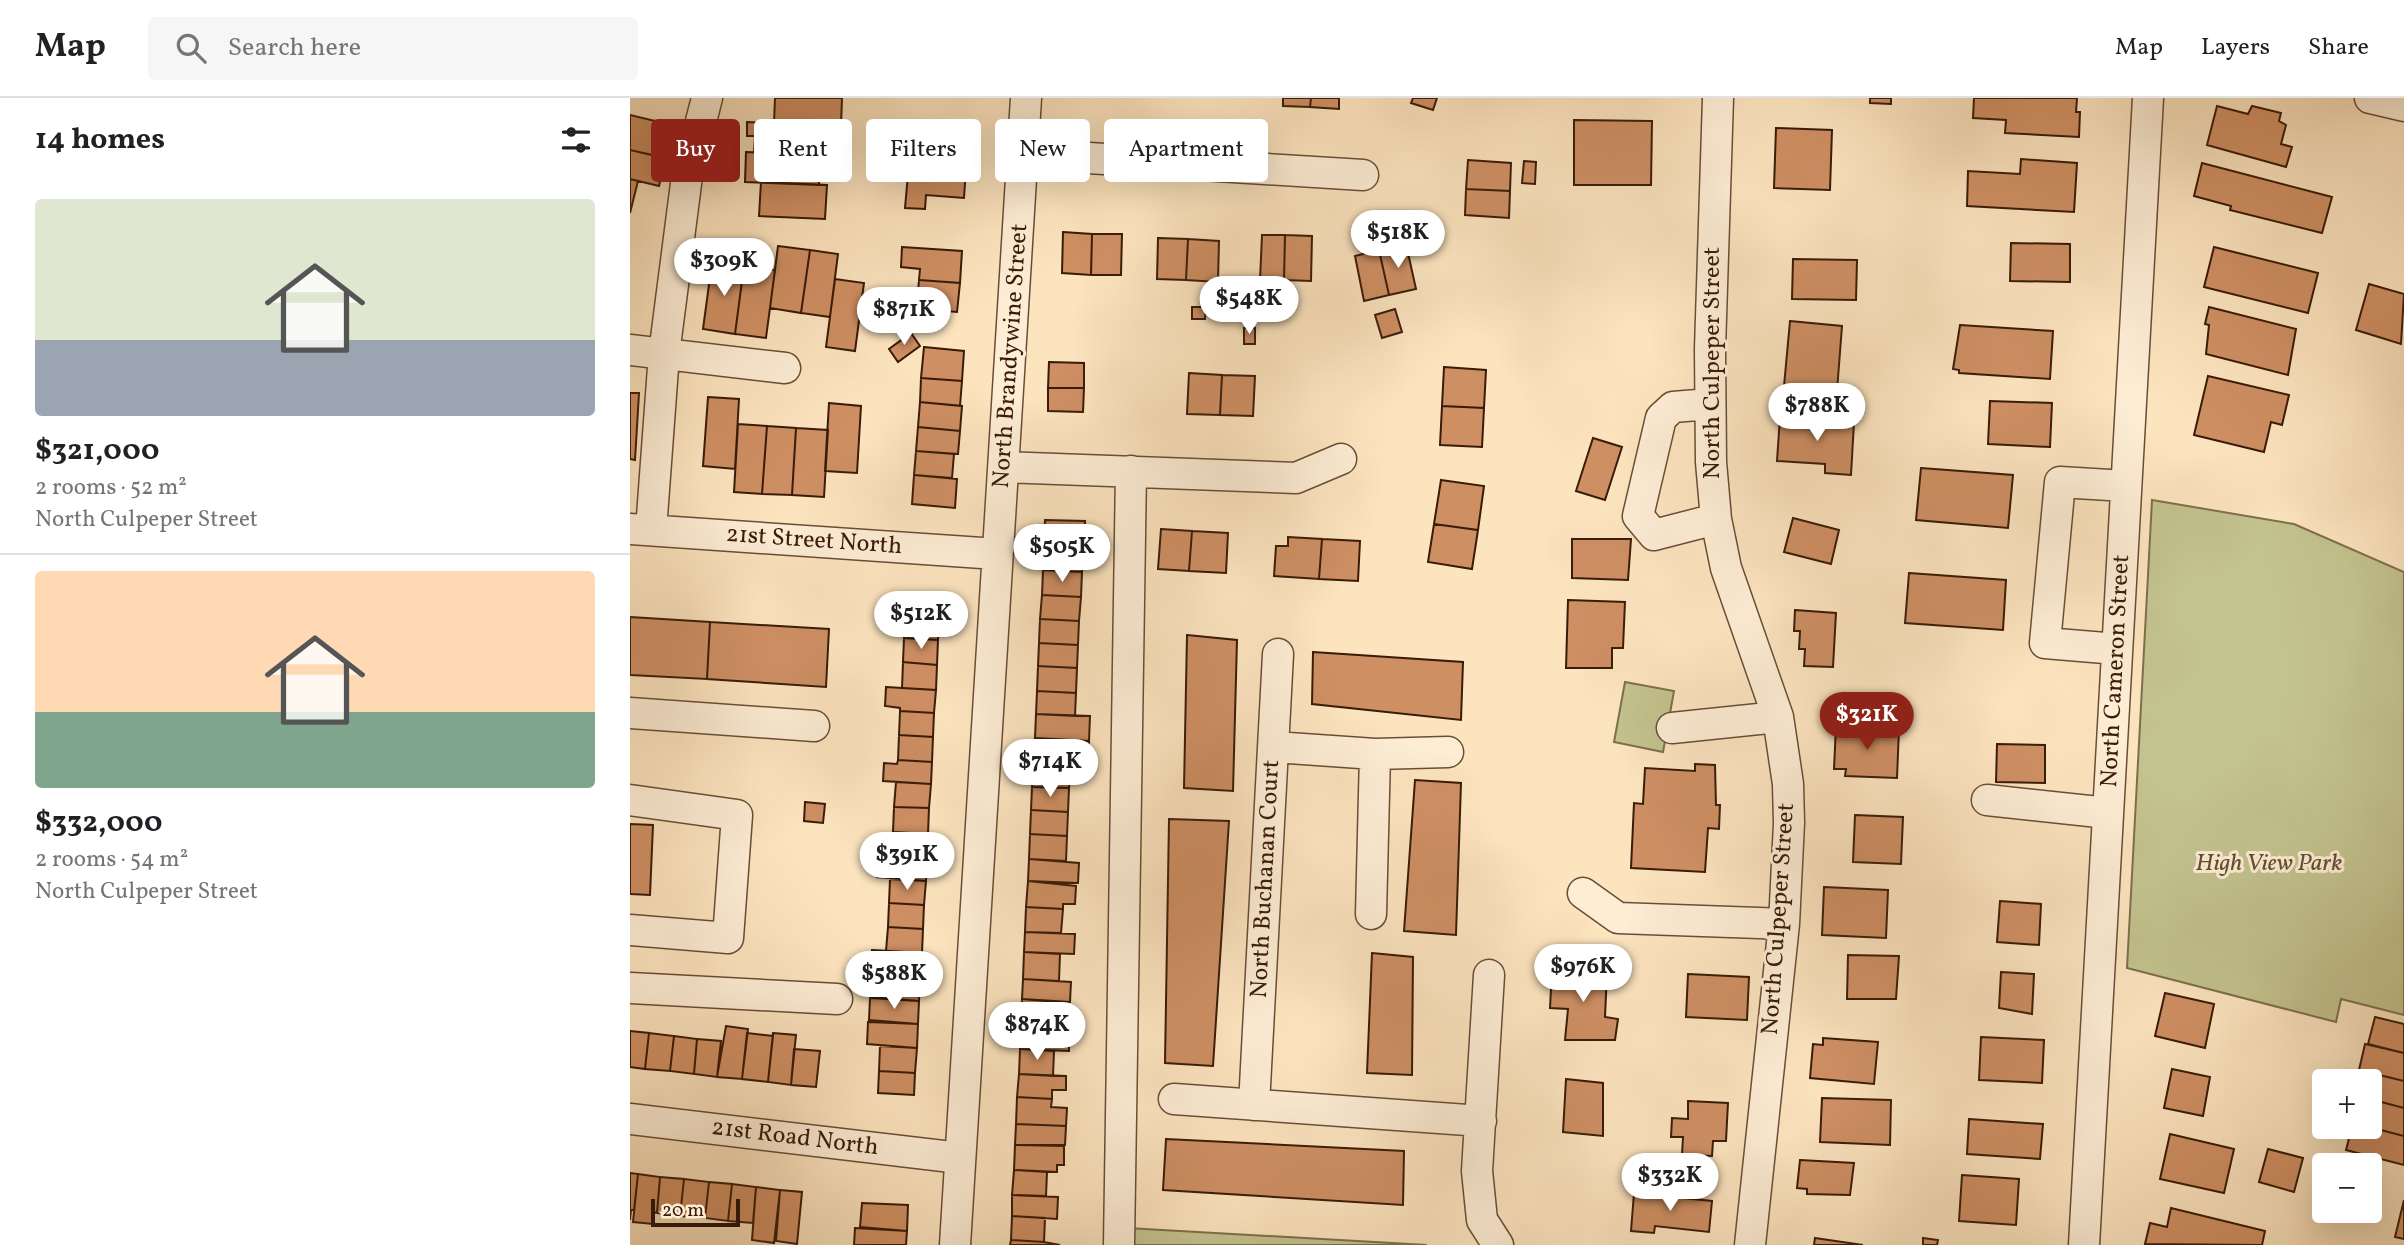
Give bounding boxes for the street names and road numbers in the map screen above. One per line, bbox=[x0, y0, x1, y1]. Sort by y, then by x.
street label: North Brandywine Street bbox=[985, 223, 1037, 489]
street label: North Culpeper Street bbox=[1696, 247, 1730, 479]
street label: 21st Street North bbox=[725, 518, 903, 564]
street label: North Cameron Street bbox=[2093, 554, 2139, 788]
street label: North Buchanan Court bbox=[1243, 759, 1289, 999]
street label: North Culpeper Street bbox=[1754, 802, 1804, 1036]
street label: 21st Road North bbox=[710, 1111, 880, 1165]

